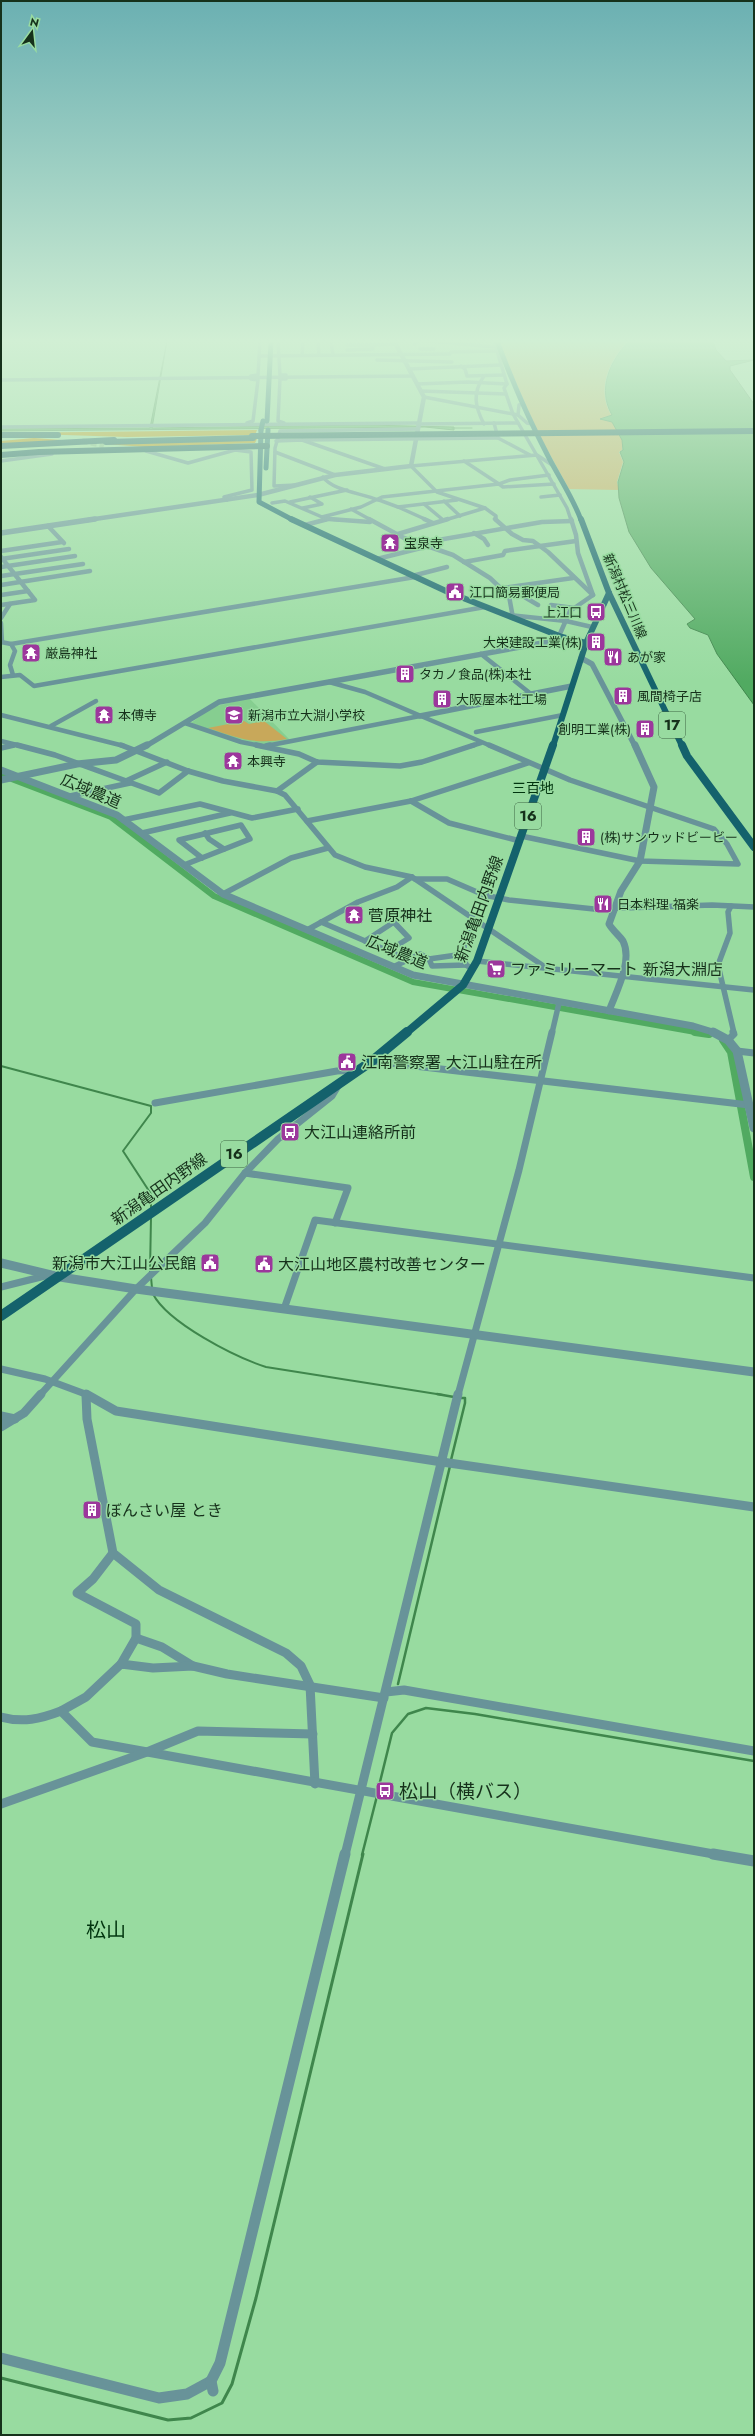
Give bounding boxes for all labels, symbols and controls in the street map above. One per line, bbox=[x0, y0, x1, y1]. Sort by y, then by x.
north arrow bbox=[12, 12, 52, 52]
text: N bbox=[28, 13, 41, 31]
temple icon: 宝泉寺 bbox=[379, 532, 401, 554]
place label: 宝泉寺 bbox=[404, 534, 443, 553]
street label: 新潟村松三川線 bbox=[598, 550, 652, 642]
public building icon: 江口簡易郵便局 bbox=[444, 581, 466, 603]
place label: 江口簡易郵便局 bbox=[469, 583, 560, 602]
bus stop icon: 上江口 bbox=[585, 601, 607, 623]
place label: 上江口 bbox=[543, 603, 582, 622]
building icon: 大栄建設工業(株) bbox=[585, 631, 607, 653]
place label: 大栄建設工業(株) bbox=[483, 633, 582, 652]
temple icon: 厳島神社 bbox=[20, 642, 42, 664]
place label: 厳島神社 bbox=[45, 644, 97, 663]
restaurant icon: あが家 bbox=[602, 646, 624, 668]
place label: あが家 bbox=[627, 648, 666, 667]
building icon: タカノ食品(株)本社 bbox=[394, 663, 416, 685]
place label: タカノ食品(株)本社 bbox=[419, 665, 531, 684]
building icon: 風間椅子店 bbox=[612, 685, 634, 707]
place label: 風間椅子店 bbox=[637, 687, 702, 706]
building icon: 大阪屋本社工場 bbox=[431, 688, 453, 710]
place label: 大阪屋本社工場 bbox=[456, 690, 547, 709]
temple icon: 本傅寺 bbox=[93, 704, 115, 726]
school or university icon: 新潟市立大淵小学校 bbox=[223, 704, 245, 726]
place label: 本傅寺 bbox=[118, 706, 157, 725]
place label: 新潟市立大淵小学校 bbox=[248, 706, 365, 725]
road number: 17 bbox=[659, 712, 685, 738]
building icon: 創明工業(株) bbox=[634, 718, 656, 740]
place label: 創明工業(株) bbox=[558, 720, 631, 739]
temple icon: 本興寺 bbox=[222, 750, 244, 772]
place label: 本興寺 bbox=[247, 752, 286, 771]
street label: 広域農道 bbox=[57, 768, 125, 814]
district label: 三百地 bbox=[512, 778, 554, 798]
road number: 16 bbox=[515, 803, 541, 829]
building icon: (株)サンウッドビービー bbox=[575, 826, 597, 848]
place label: (株)サンウッドビービー bbox=[600, 828, 738, 847]
street label: 新潟亀田内野線 bbox=[449, 852, 509, 966]
restaurant icon: 日本料理 福楽 bbox=[592, 893, 614, 915]
place label: 日本料理 福楽 bbox=[617, 895, 699, 914]
temple icon: 菅原神社 bbox=[343, 904, 365, 926]
place label: 菅原神社 bbox=[368, 904, 432, 927]
street label: 広域農道 bbox=[363, 929, 431, 975]
supermarket icon: ファミリーマート 新潟大淵店 bbox=[485, 958, 507, 980]
place label: ファミリーマート 新潟大淵店 bbox=[510, 958, 723, 981]
public building icon: 江南警察署 大江山駐在所 bbox=[336, 1051, 358, 1073]
place label: 江南警察署 大江山駐在所 bbox=[361, 1051, 542, 1074]
bus stop icon: 大江山連絡所前 bbox=[279, 1121, 301, 1143]
place label: 大江山連絡所前 bbox=[304, 1121, 416, 1144]
road number: 16 bbox=[221, 1141, 247, 1167]
street label: 新潟亀田内野線 bbox=[107, 1147, 211, 1231]
place label: 新潟市大江山公民館 bbox=[52, 1252, 196, 1275]
public building icon: 新潟市大江山公民館 bbox=[199, 1252, 221, 1274]
public building icon: 大江山地区農村改善センター bbox=[253, 1253, 275, 1275]
place label: 大江山地区農村改善センター bbox=[278, 1253, 486, 1276]
building icon: ぼんさい屋 とき bbox=[81, 1499, 103, 1521]
place label: ぼんさい屋 とき bbox=[106, 1499, 223, 1522]
place label: 松山（横バス） bbox=[399, 1778, 532, 1805]
bus stop icon: 松山（横バス） bbox=[374, 1780, 396, 1802]
district label: 松山 bbox=[86, 1916, 126, 1945]

